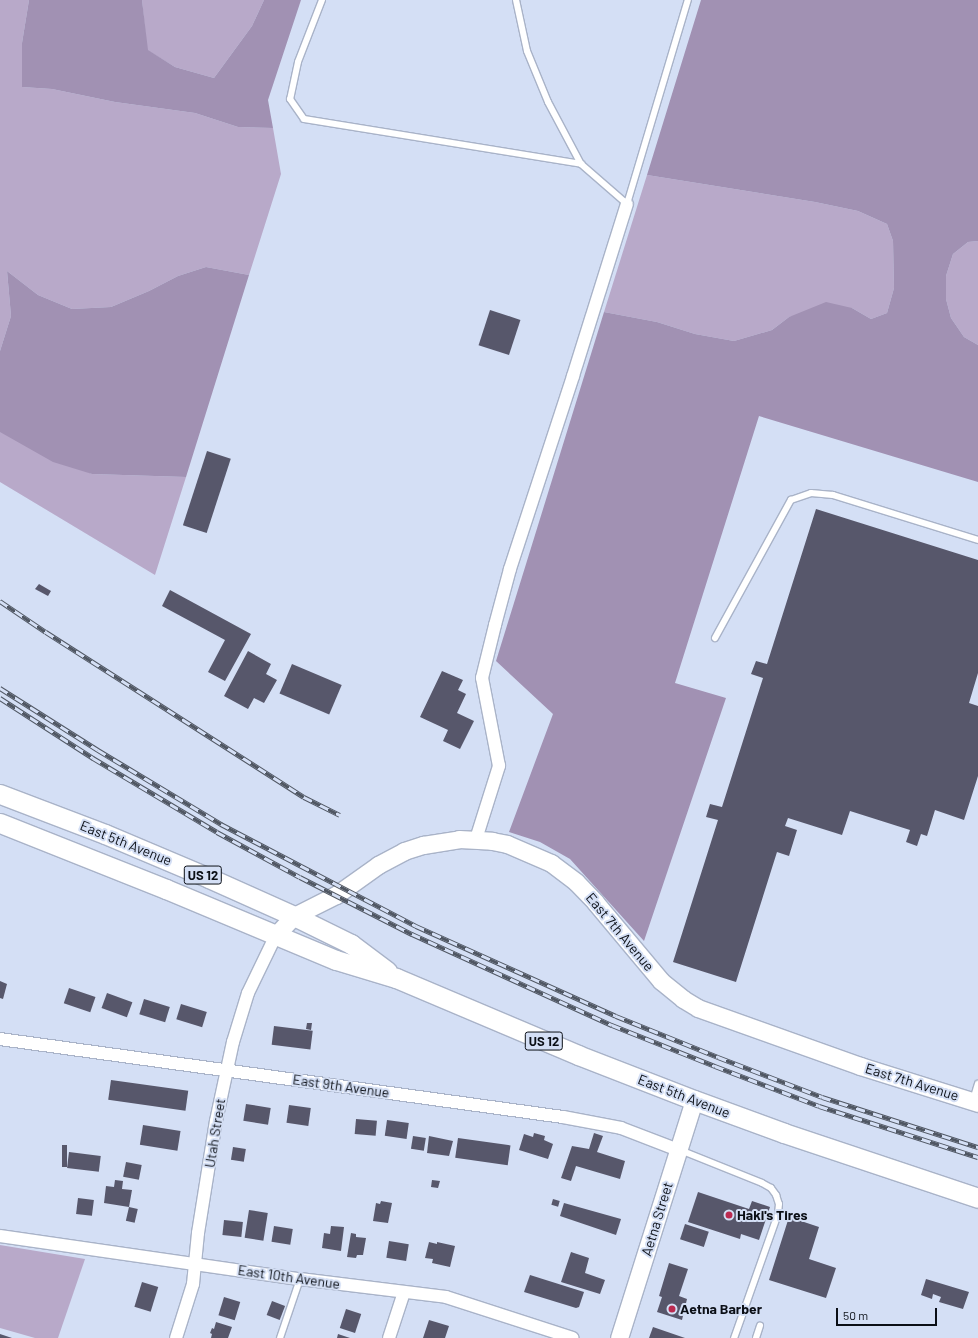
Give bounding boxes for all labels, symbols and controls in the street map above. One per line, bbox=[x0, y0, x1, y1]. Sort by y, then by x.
street label: East 5th Avenue bbox=[78, 817, 174, 869]
road number: US 12 bbox=[183, 864, 223, 886]
street label: East 7th Avenue bbox=[582, 890, 658, 974]
road number: US 12 bbox=[524, 1030, 564, 1052]
street label: East 7th Avenue bbox=[863, 1060, 961, 1104]
street label: East 9th Avenue bbox=[292, 1071, 390, 1101]
street label: East 5th Avenue bbox=[636, 1071, 732, 1121]
street label: Utah Street bbox=[201, 1097, 229, 1169]
street label: Aetna Street bbox=[638, 1180, 676, 1258]
place label: Haki's Tires bbox=[737, 1207, 808, 1223]
marker: Haki's Tires bbox=[724, 1210, 734, 1220]
street label: East 10th Avenue bbox=[237, 1262, 341, 1292]
scale bar bbox=[838, 1300, 939, 1326]
place label: Aetna Barber bbox=[680, 1301, 762, 1317]
marker: Aetna Barber bbox=[667, 1304, 677, 1314]
text: 50 m bbox=[843, 1308, 868, 1322]

